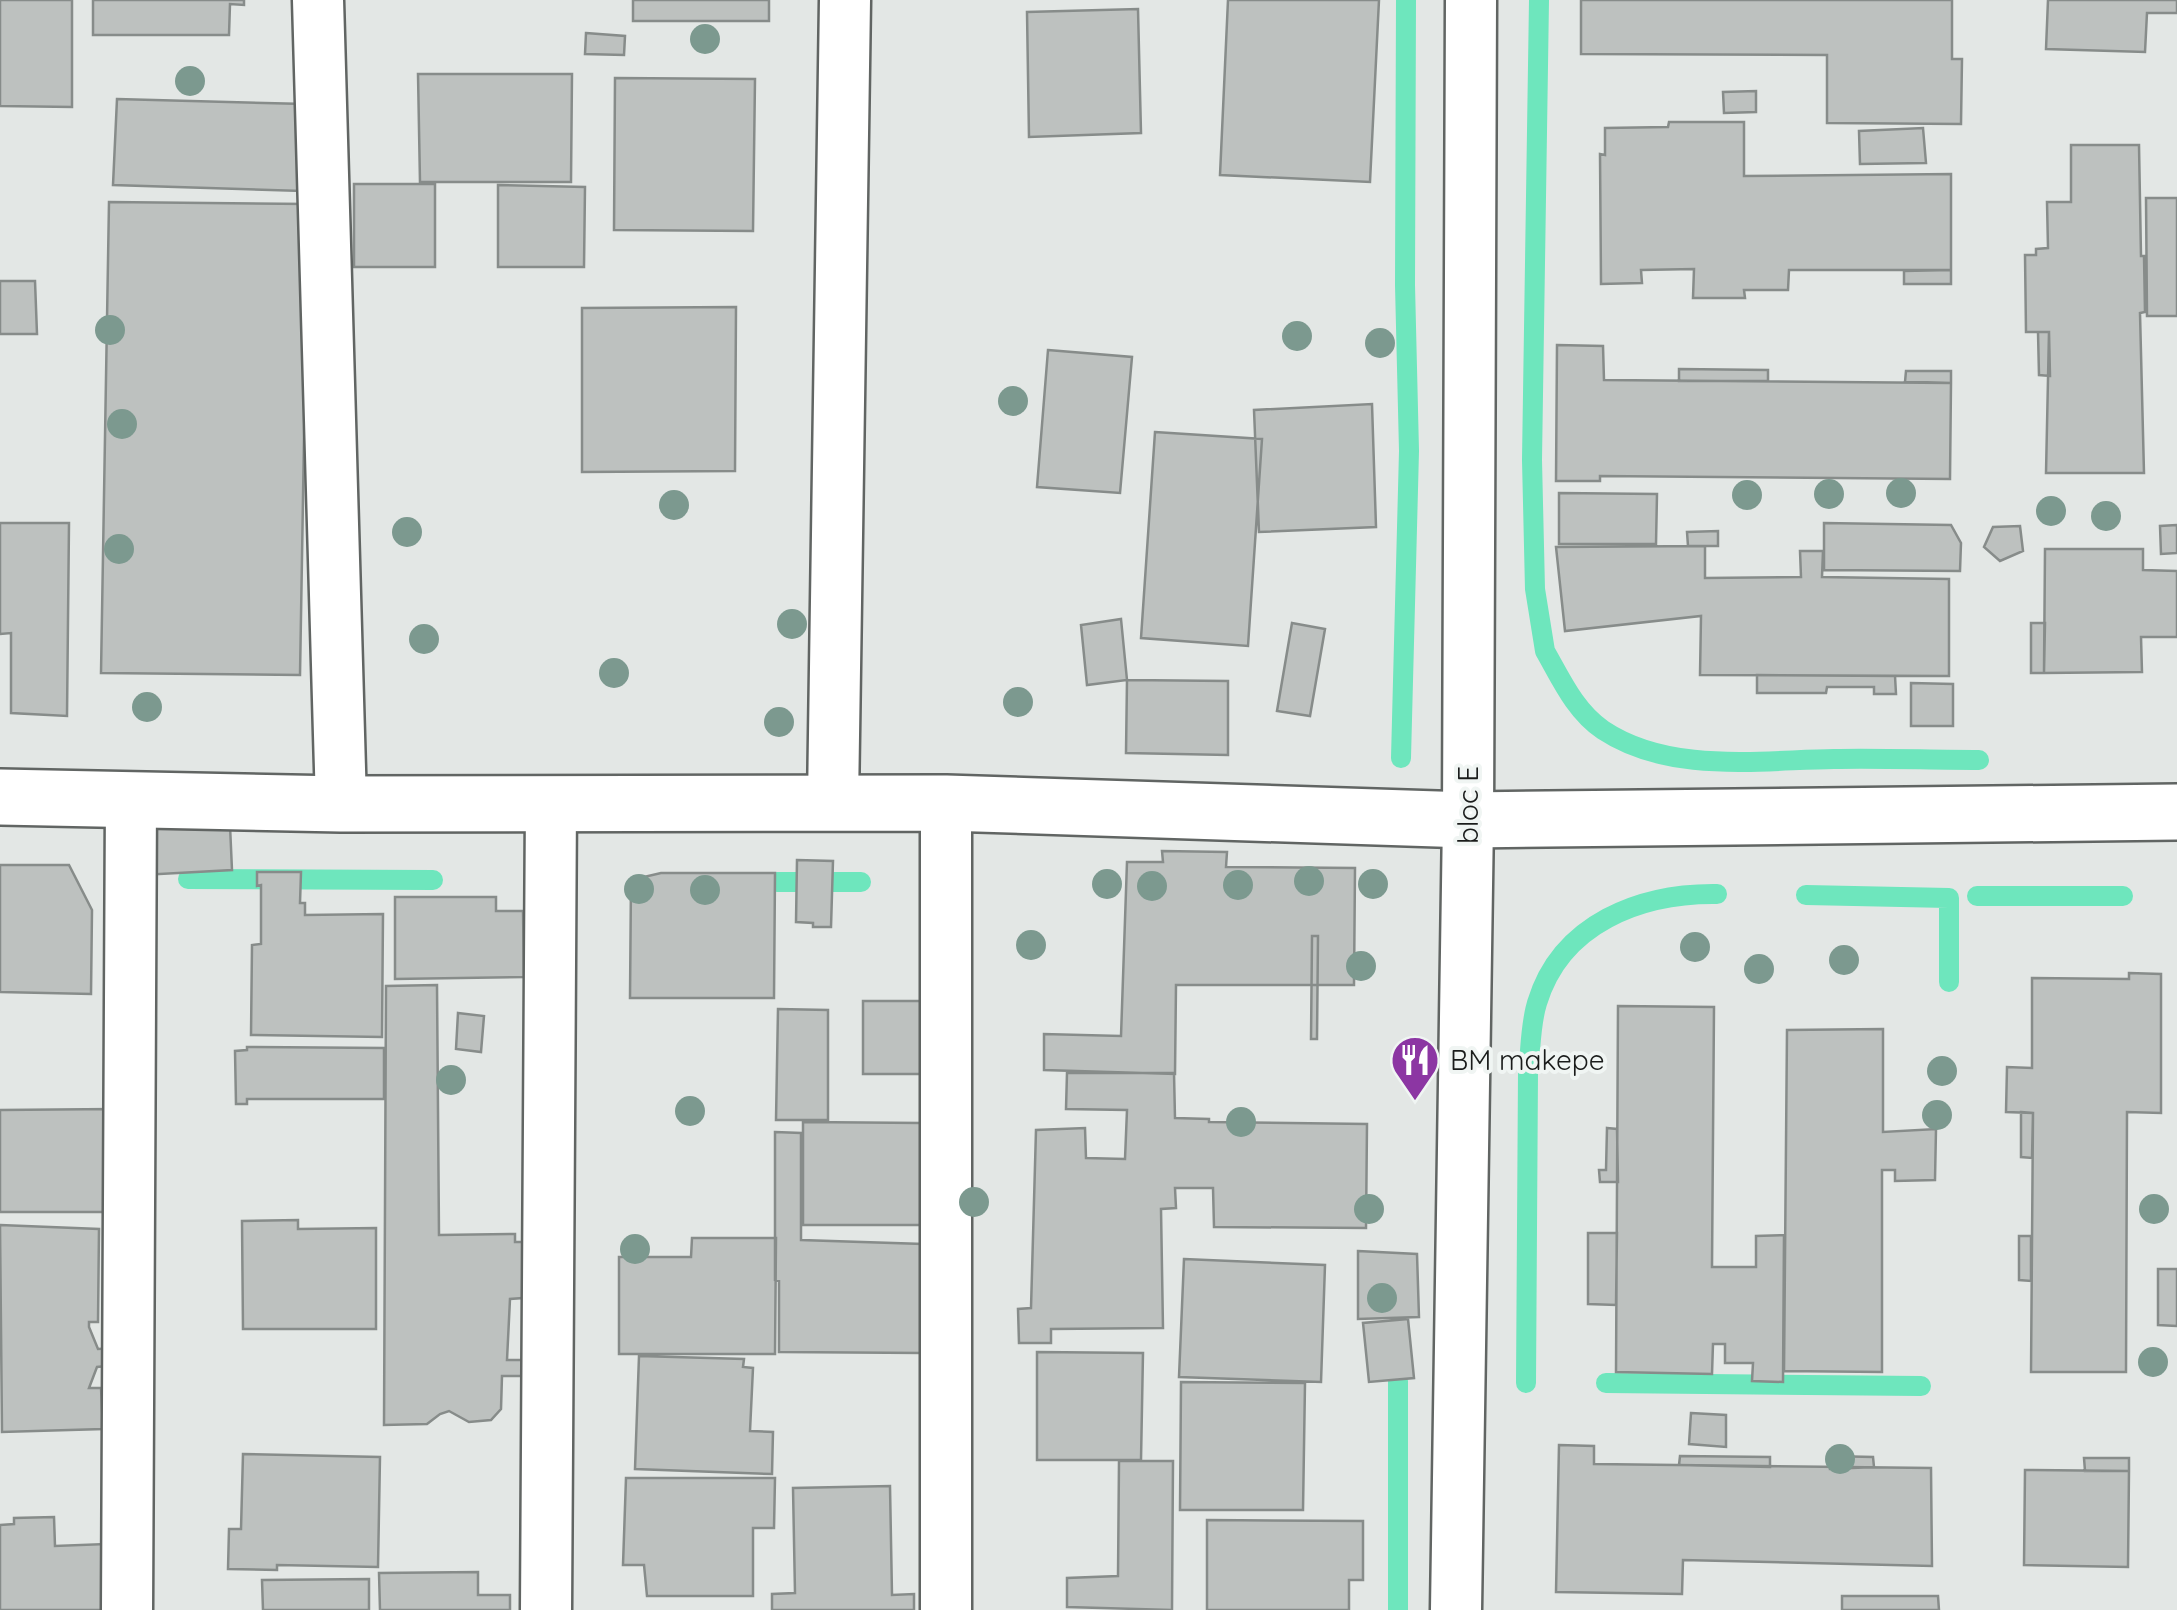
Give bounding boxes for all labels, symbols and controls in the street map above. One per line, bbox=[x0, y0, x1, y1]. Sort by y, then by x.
street label: bloc E bbox=[1450, 766, 1485, 844]
restaurant icon: BM makepe bbox=[1389, 1034, 1441, 1102]
place label: BM makepe bbox=[1450, 1042, 1605, 1077]

